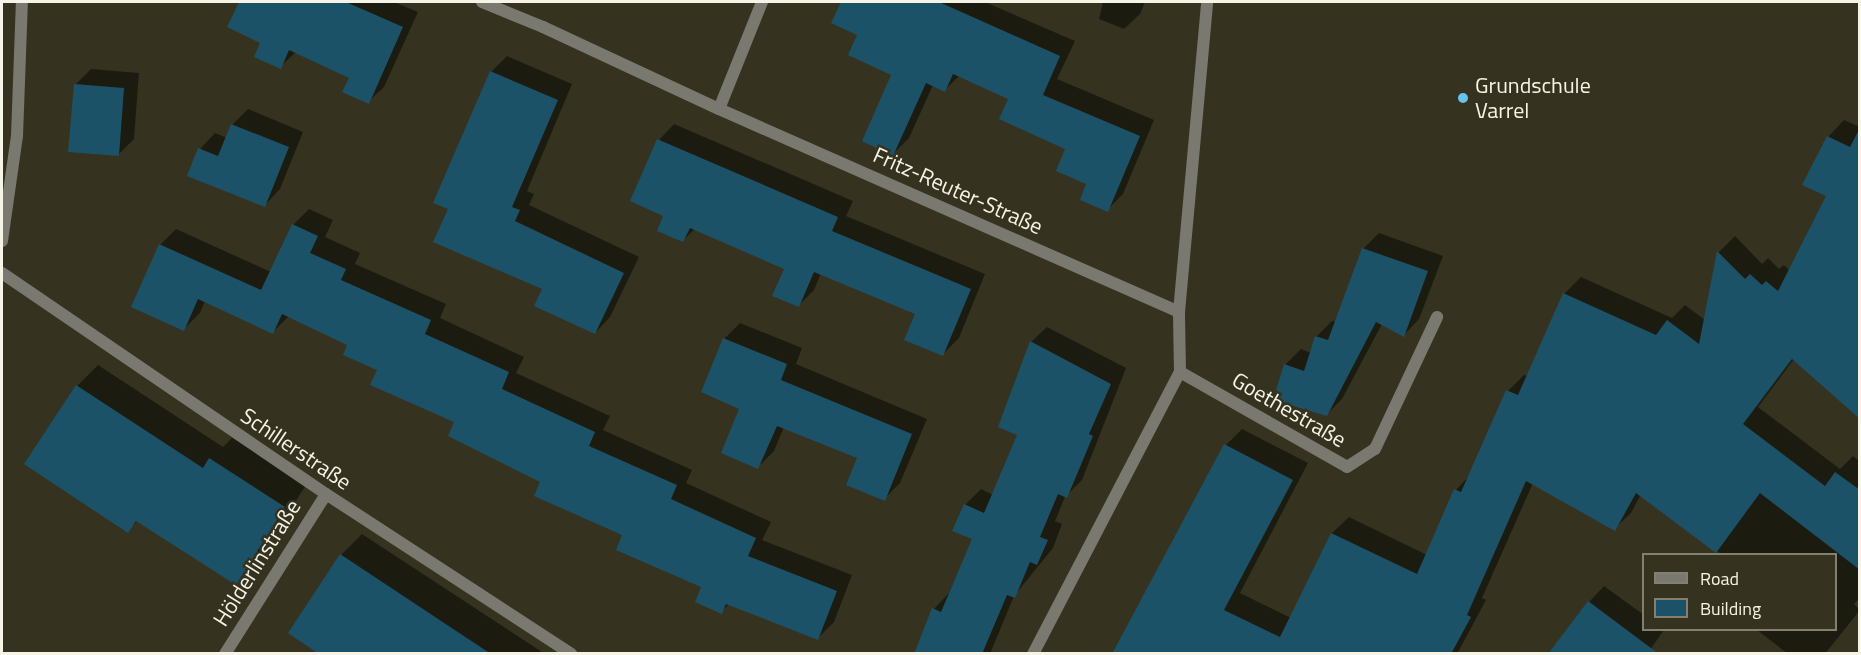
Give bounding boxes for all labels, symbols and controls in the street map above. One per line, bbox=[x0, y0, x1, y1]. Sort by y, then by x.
place label: Grundschule Varrel bbox=[1475, 72, 1591, 124]
marker: Grundschule Varrel bbox=[1456, 91, 1470, 105]
street label: Fritz-Reuter-Straße bbox=[869, 142, 1047, 240]
street label: Goethestraße bbox=[1227, 367, 1351, 453]
street label: Schillerstraße bbox=[236, 402, 356, 496]
street label: Hölderlinstraße bbox=[208, 495, 306, 631]
legend bbox=[1642, 553, 1837, 631]
text: Road bbox=[1700, 565, 1739, 592]
text: Building bbox=[1700, 595, 1761, 622]

